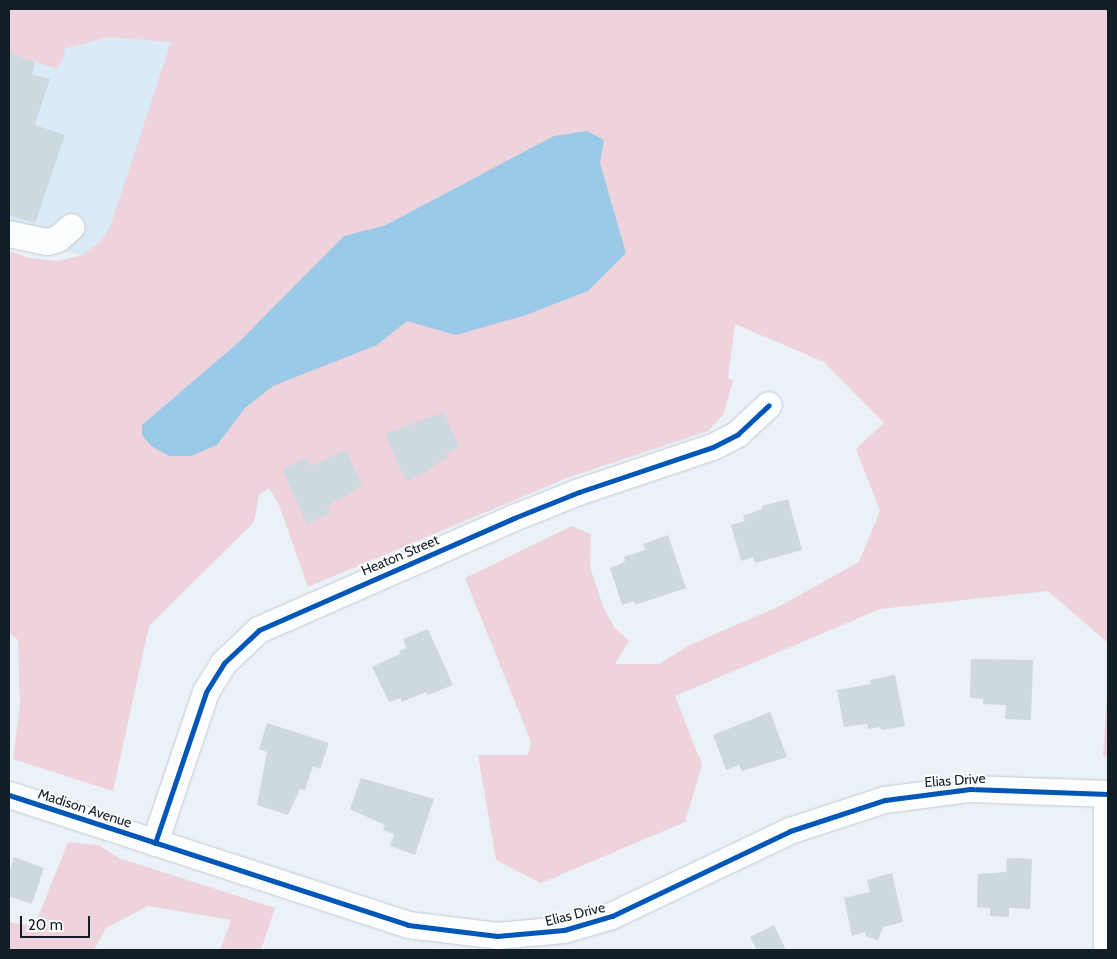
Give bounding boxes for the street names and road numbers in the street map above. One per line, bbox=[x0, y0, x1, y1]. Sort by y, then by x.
street label: Heaton Street bbox=[359, 531, 441, 579]
street label: Elias Drive bbox=[924, 769, 986, 791]
street label: Madison Avenue bbox=[36, 785, 134, 831]
street label: Elias Drive bbox=[543, 898, 607, 930]

